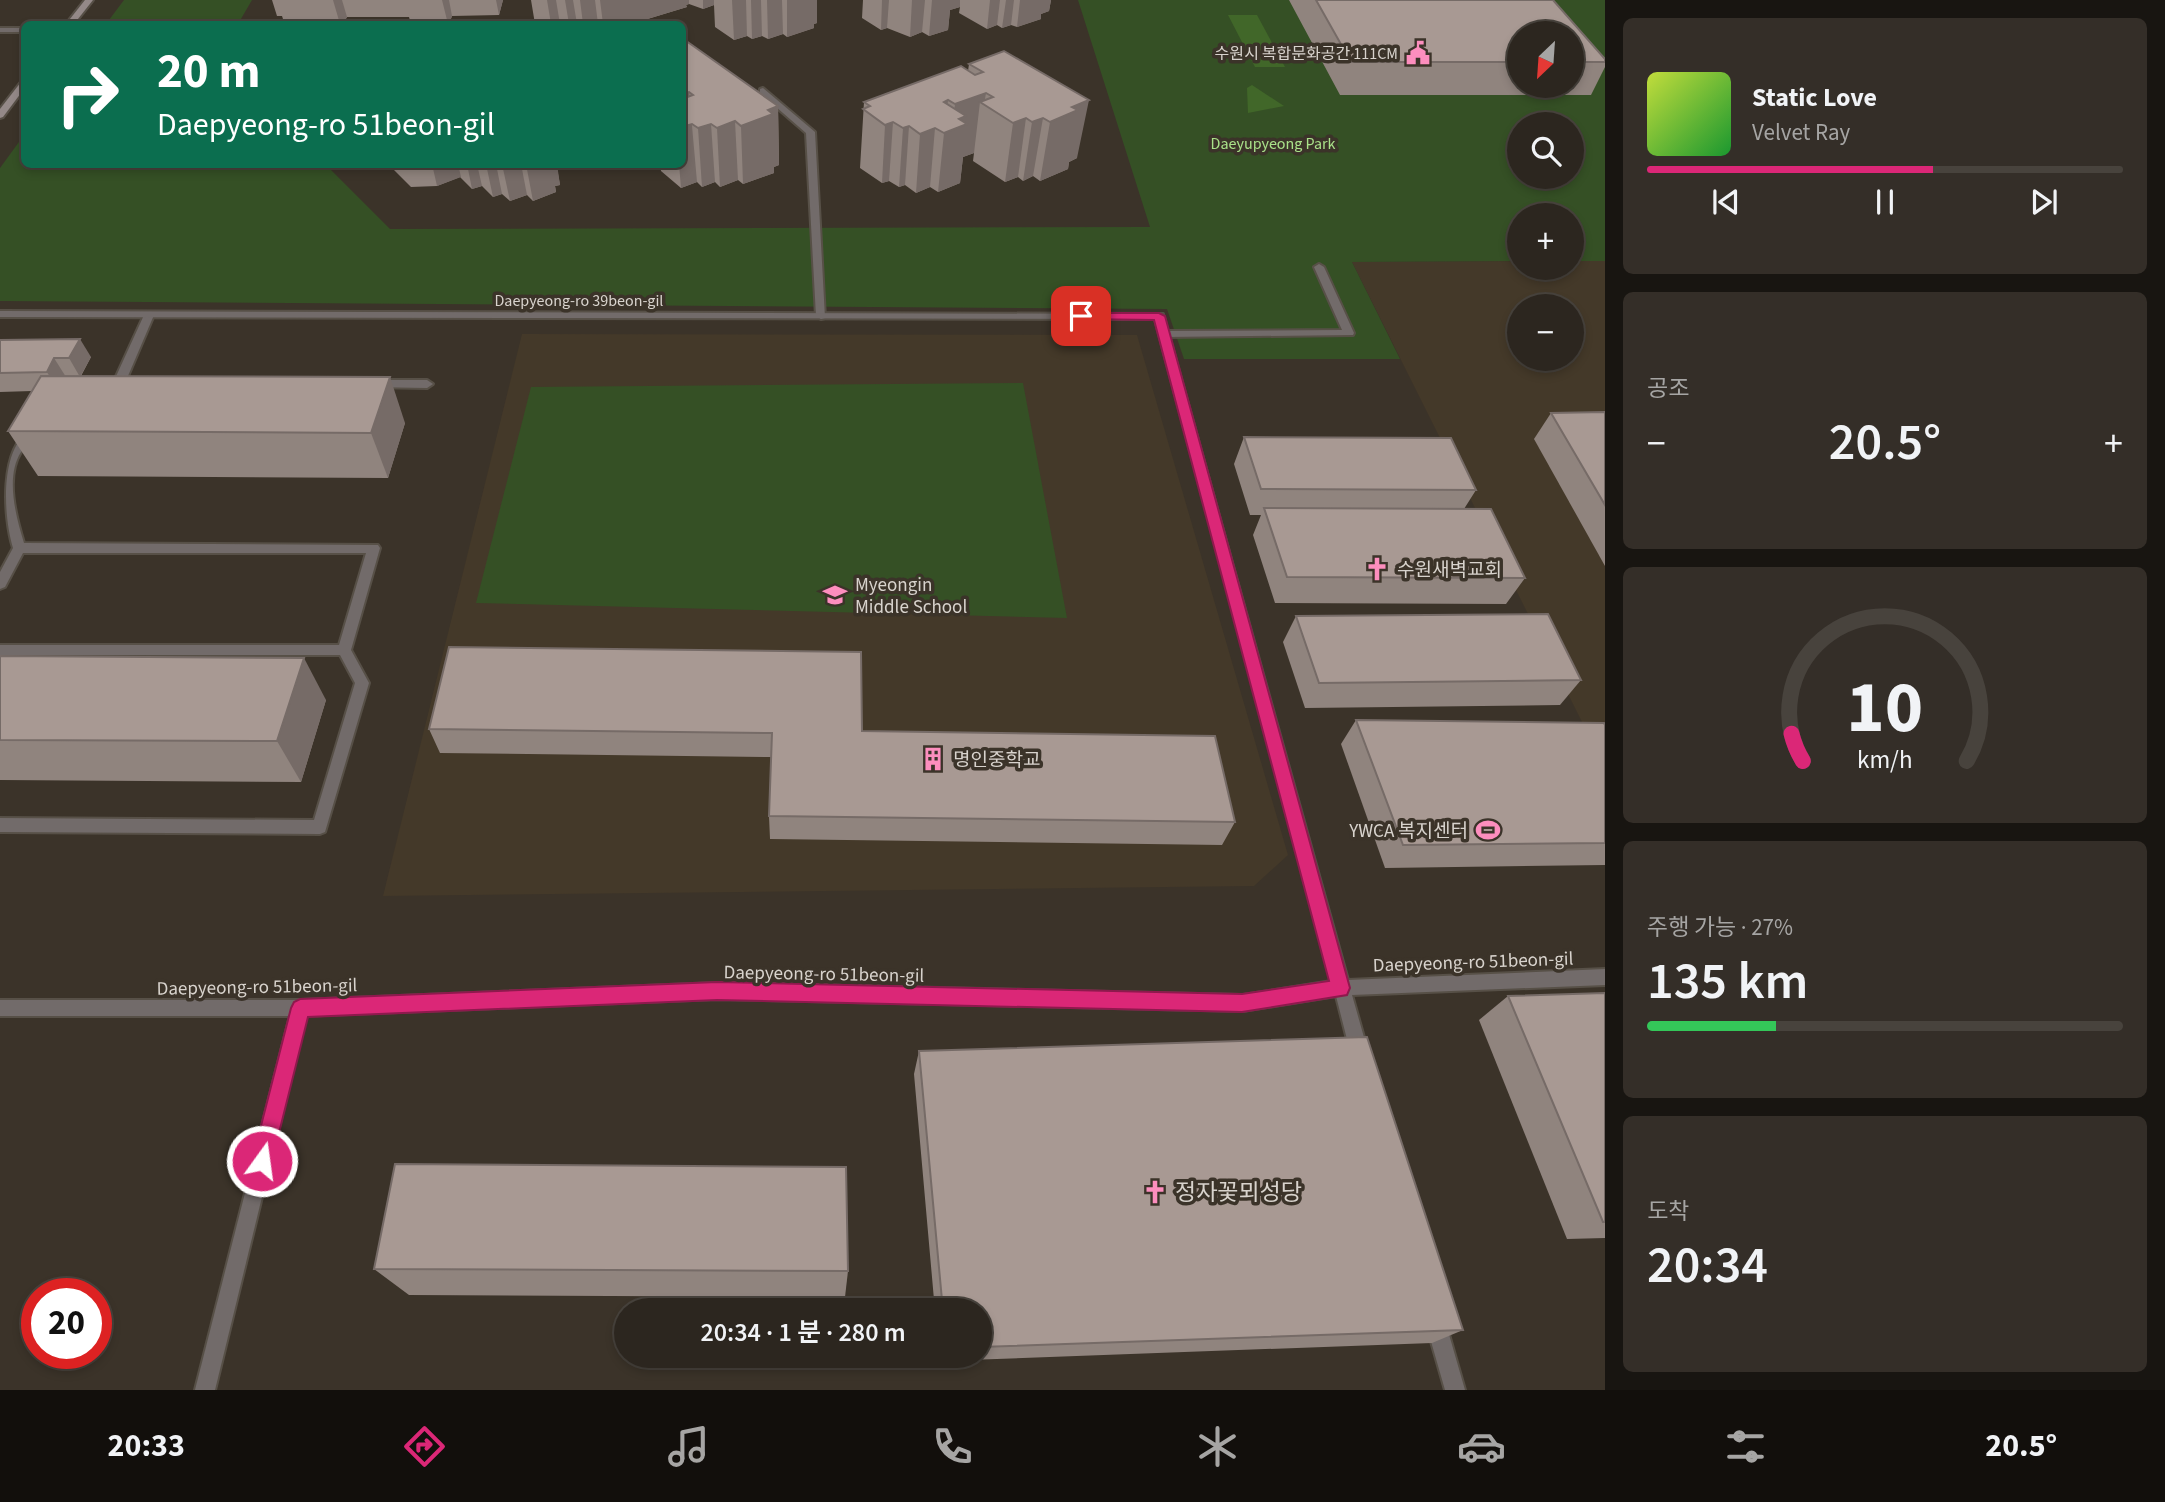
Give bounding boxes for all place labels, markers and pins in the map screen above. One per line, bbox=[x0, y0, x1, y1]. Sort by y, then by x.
public building icon: 수원시 복합문화공간 111CM bbox=[1404, 39, 1432, 67]
place label: 수원시 복합문화공간 111CM bbox=[1214, 43, 1398, 65]
pin bbox=[1051, 286, 1111, 346]
church icon: 수원새벽교회 bbox=[1363, 555, 1391, 583]
place label: 수원새벽교회 bbox=[1397, 557, 1502, 584]
place label: Myeongin Middle School bbox=[855, 572, 967, 621]
school or university icon: Myeongin Middle School bbox=[821, 581, 849, 609]
building icon: 명인중학교 bbox=[919, 745, 947, 773]
place label: 명인중학교 bbox=[953, 747, 1040, 774]
sports icon: YWCA 복지센터 bbox=[1474, 816, 1502, 844]
place label: YWCA 복지센터 bbox=[1348, 818, 1468, 845]
place label: 정자꽃뫼성당 bbox=[1175, 1176, 1302, 1209]
church icon: 정자꽃뫼성당 bbox=[1141, 1178, 1169, 1206]

